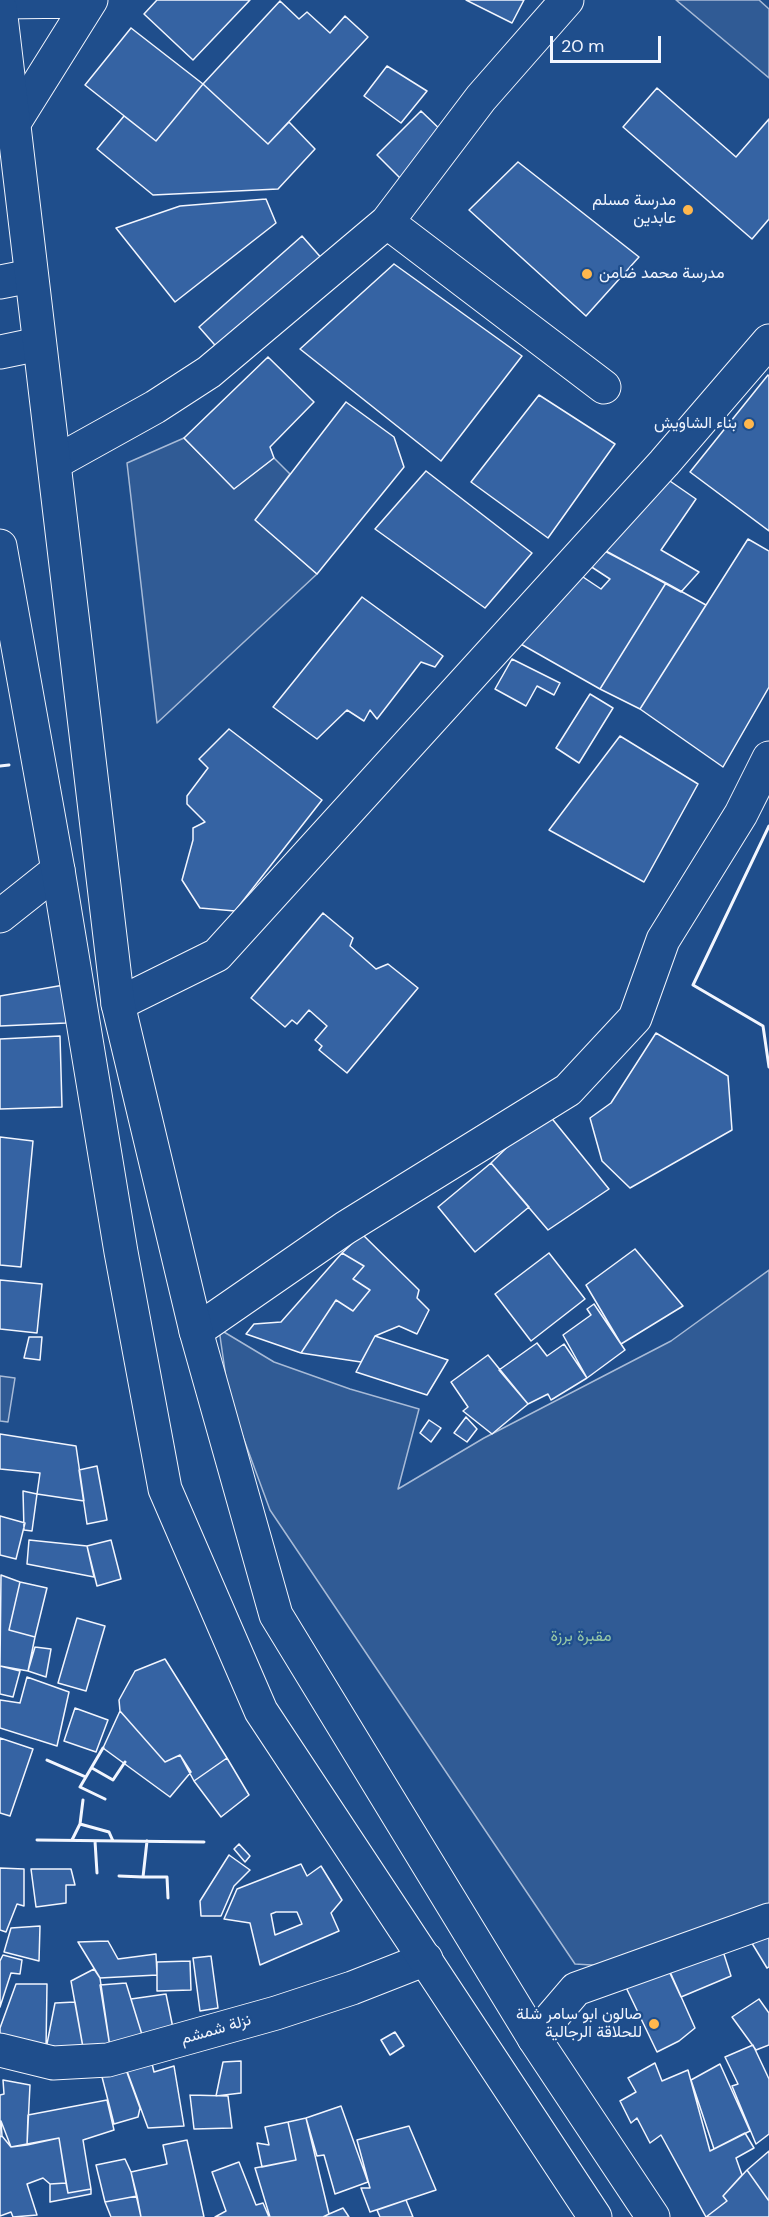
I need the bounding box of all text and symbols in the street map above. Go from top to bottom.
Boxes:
scale bar [553,24,664,62]
text: 20 m [561,34,604,58]
place label: مدرسة مسلم عابدين [592,191,676,229]
marker: مدرسة مسلم عابدين [681,203,695,217]
place label: مدرسة محمد ضامن [599,264,724,284]
marker: مدرسة محمد ضامن [580,267,594,281]
place label: بناء الشاويش [654,414,737,434]
marker: بناء الشاويش [742,417,756,431]
park label: مقبرة برزة [550,1627,612,1647]
place label: صالون ابو سامر شلة للحلاقة الرجالية [516,2005,642,2043]
street label: نزلة شمشم [179,2011,253,2049]
marker: صالون ابو سامر شلة للحلاقة الرجالية [647,2017,661,2031]

